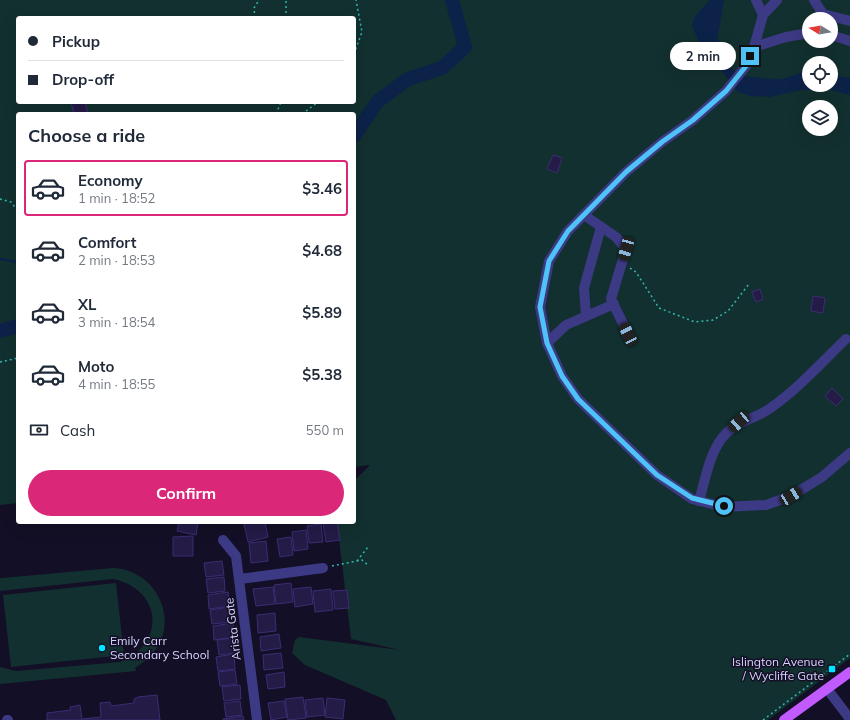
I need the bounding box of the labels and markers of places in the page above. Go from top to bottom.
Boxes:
place label: Emily Carr Secondary School [110,633,209,662]
marker: Emily Carr Secondary School [97,643,107,653]
place label: Islington Avenue / Wycliffe Gate [732,654,824,683]
marker: Islington Avenue / Wycliffe Gate [827,664,837,674]

